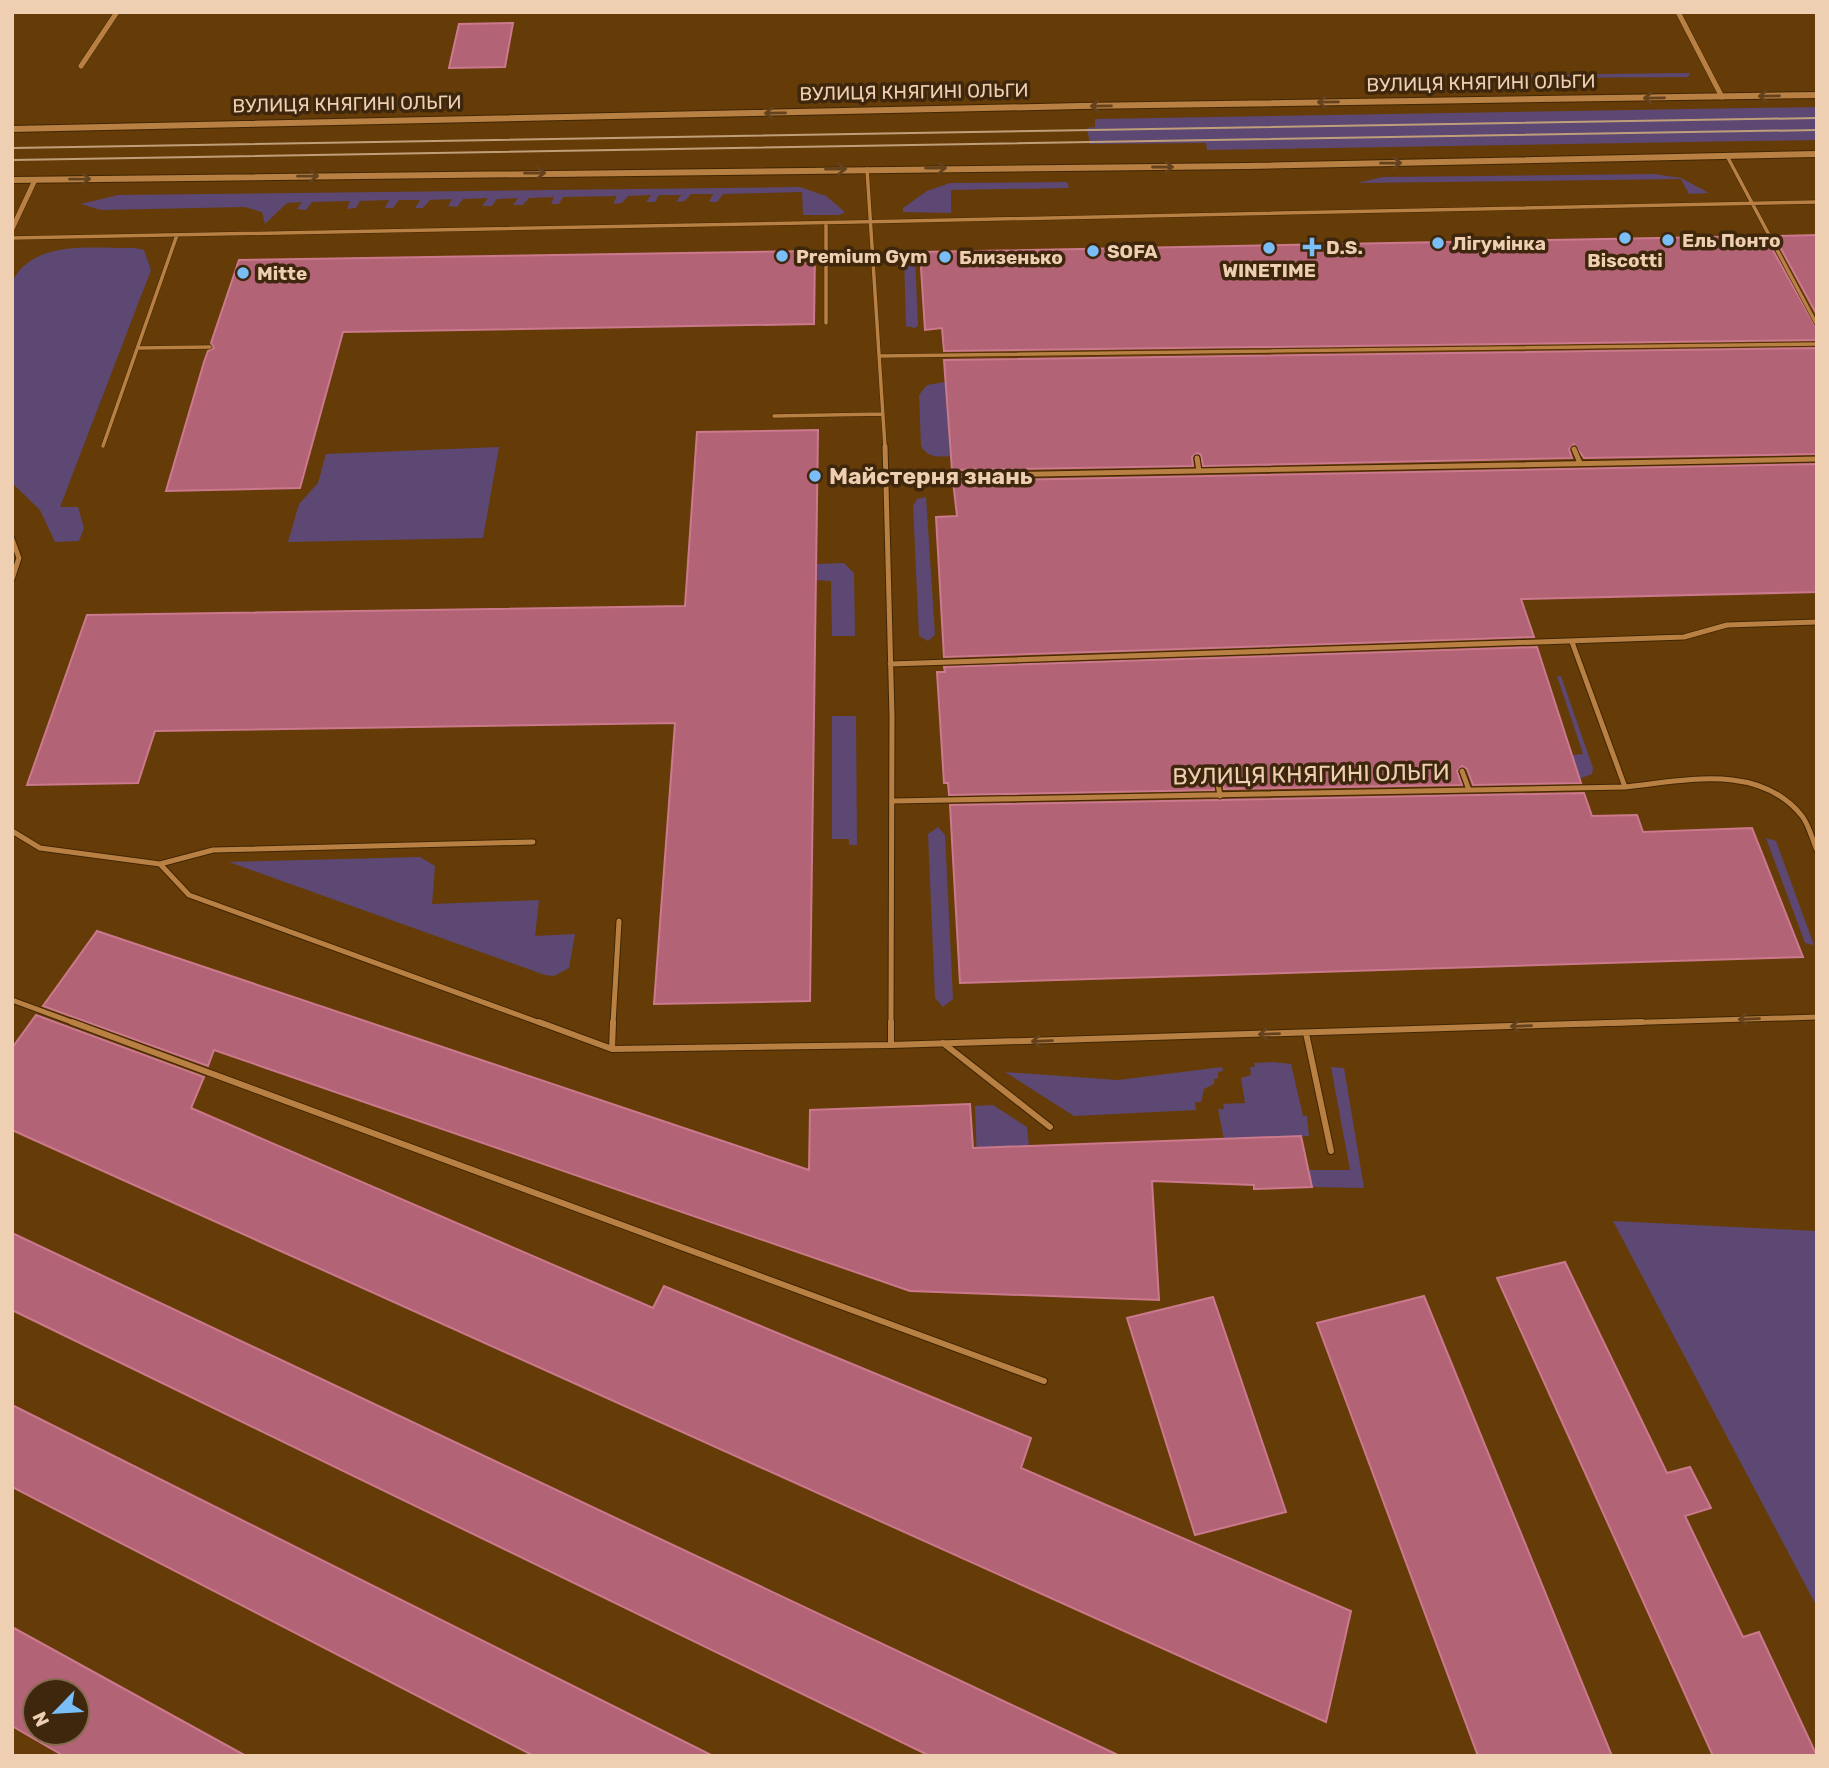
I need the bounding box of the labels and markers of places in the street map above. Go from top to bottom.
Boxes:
place label: Ель Понто [1682,229,1781,252]
marker: Biscotti [1617,230,1633,246]
place label: Лігумінка [1452,232,1546,255]
marker: Ель Понто [1660,232,1676,248]
marker: Лігумінка [1430,235,1446,251]
place label: D.S. [1326,236,1363,259]
marker: D.S. [1304,239,1320,255]
place label: SOFA [1107,240,1158,263]
marker: WINETIME [1261,240,1277,256]
marker: SOFA [1085,243,1101,259]
place label: Premium Gym [796,245,928,268]
place label: Близенько [959,246,1063,269]
marker: Premium Gym [774,248,790,264]
marker: Близенько [937,249,953,265]
place label: Biscotti [1587,249,1663,272]
place label: WINETIME [1222,259,1316,282]
place label: Mitte [257,262,307,285]
marker: Mitte [235,265,251,281]
place label: Майстерня знань [829,462,1033,490]
marker: Майстерня знань [807,468,823,484]

